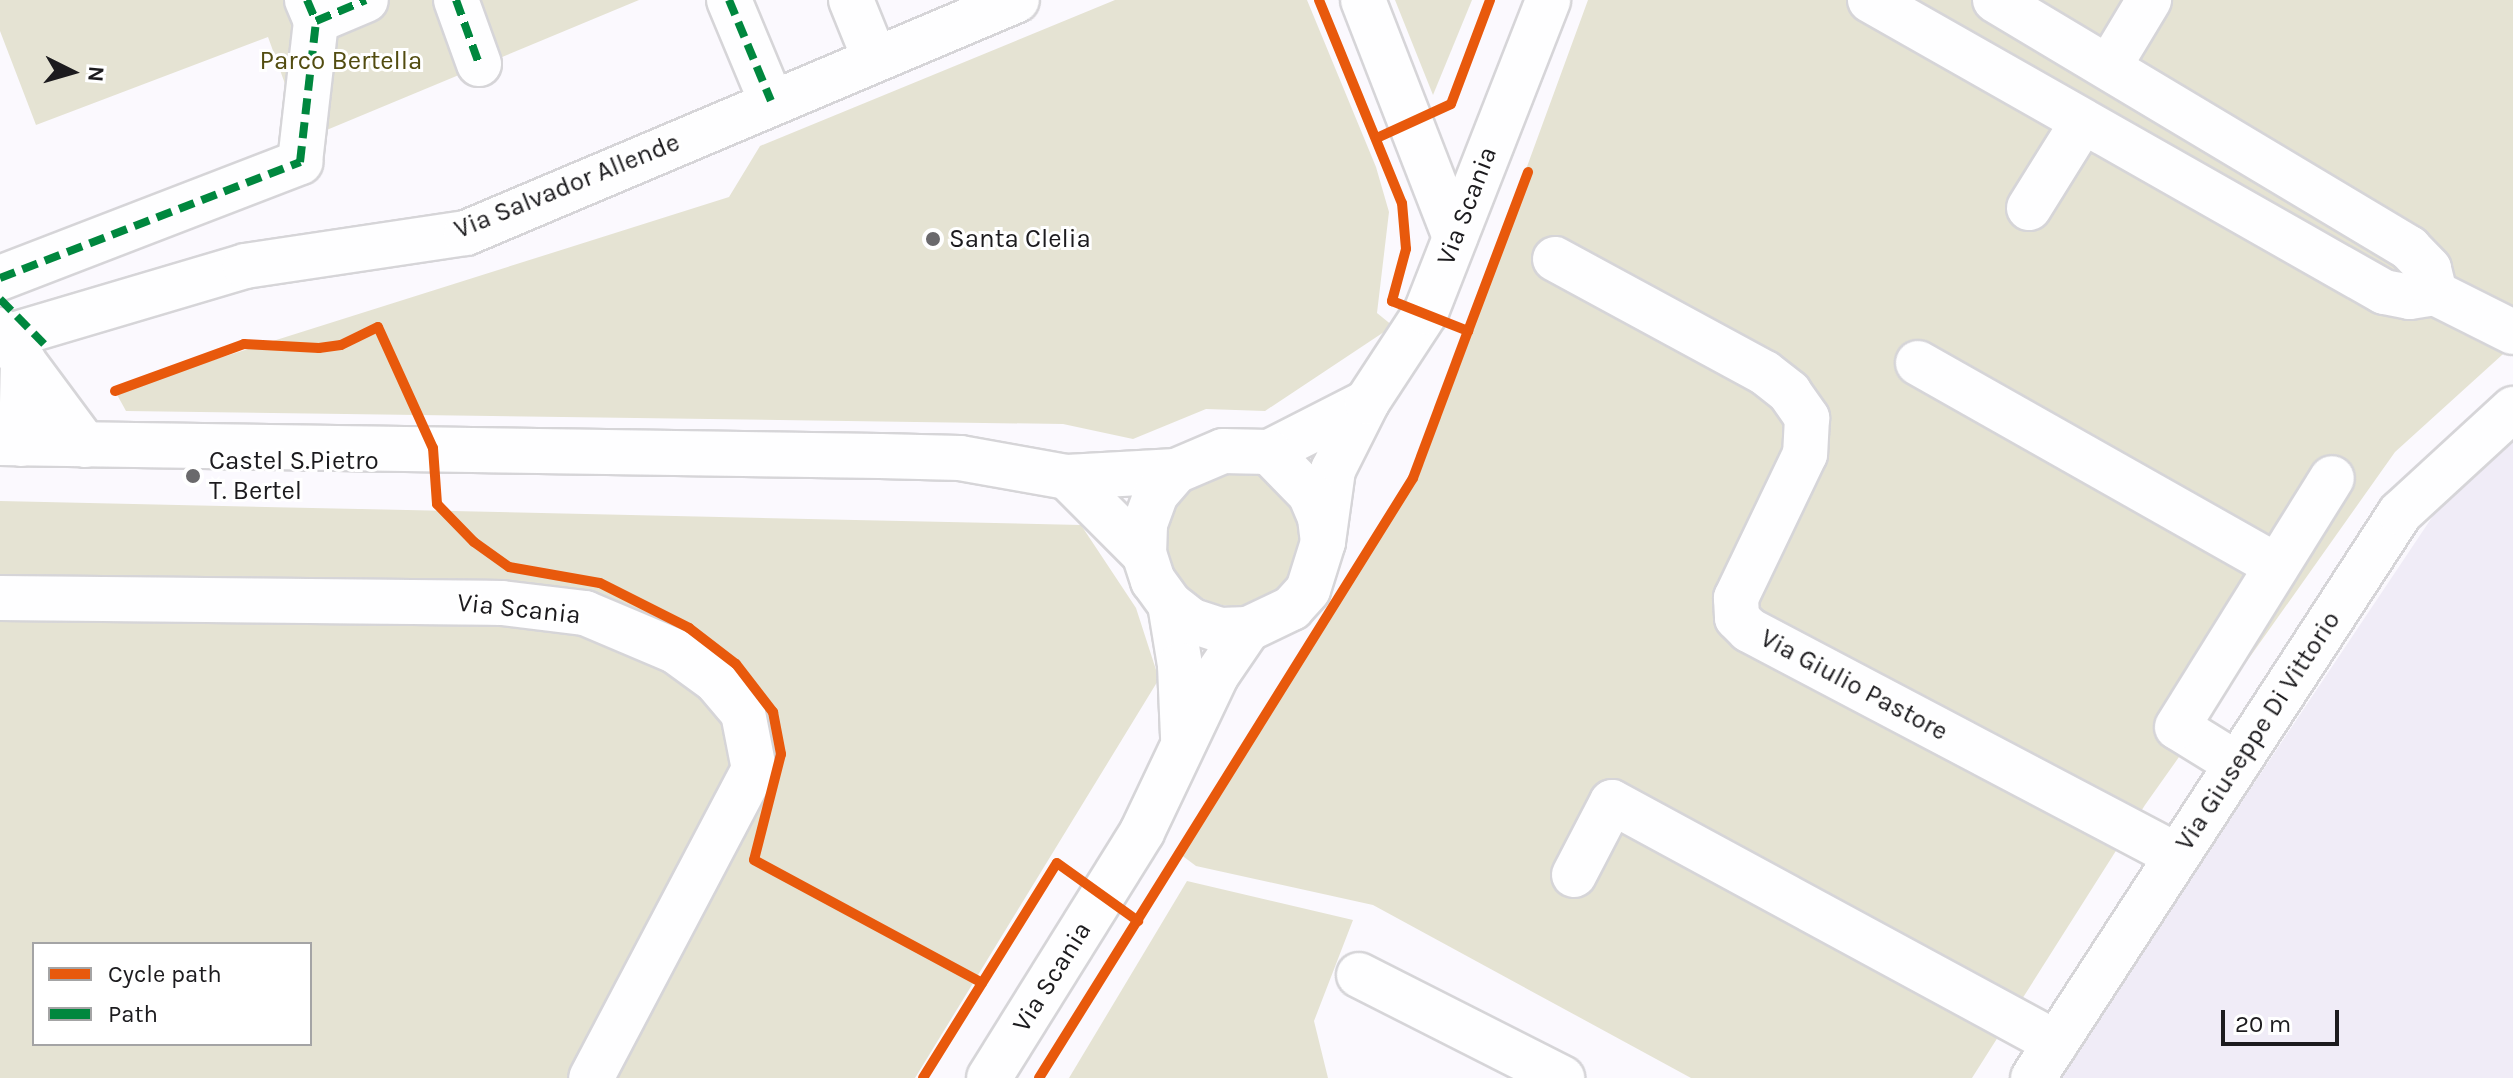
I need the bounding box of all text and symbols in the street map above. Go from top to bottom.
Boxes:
north arrow [32,32,112,112]
park label: Parco Bertella [260,45,422,77]
text: N [82,65,110,83]
street label: Via Salvador Allende [450,127,684,245]
street label: Via Scania [1430,142,1504,270]
place label: Santa Clelia [949,223,1091,255]
marker: Santa Clelia [924,230,942,248]
place label: Castel S.Pietro T. Bertel [209,445,379,506]
marker: Castel S.Pietro T. Bertel [184,467,202,485]
street label: Via Scania [456,587,582,631]
street label: Via Giuseppe Di Vittorio [2169,606,2347,856]
street label: Via Giulio Pastore [1755,622,1953,748]
street label: Via Scania [1006,916,1098,1038]
legend [32,942,312,1046]
text: Cycle path [108,960,222,988]
scale bar [2225,994,2343,1044]
text: Path [108,1000,158,1028]
text: 20 m [2235,1010,2291,1038]

